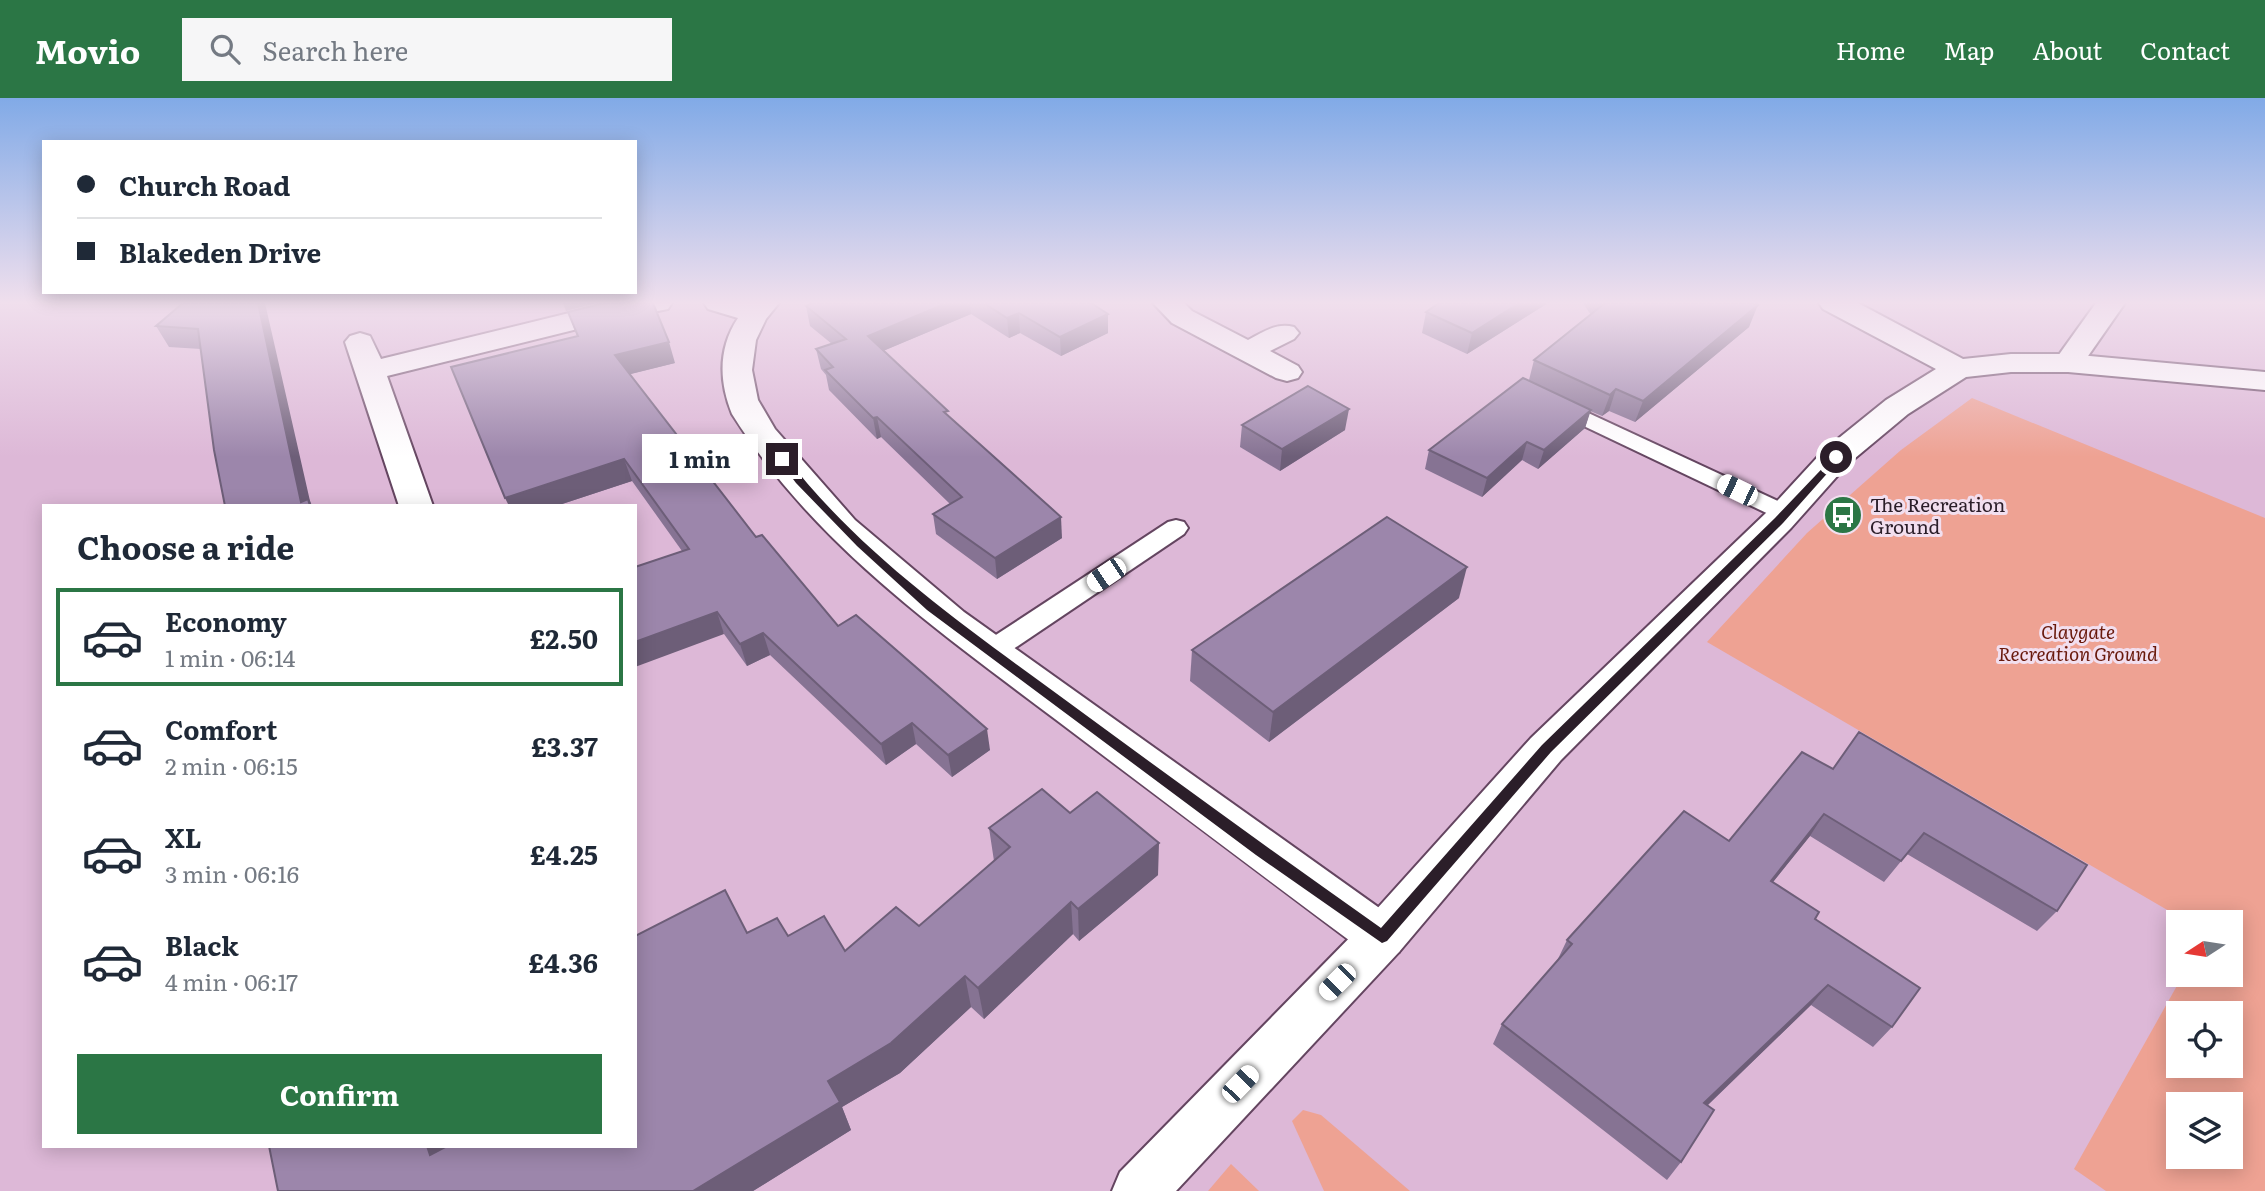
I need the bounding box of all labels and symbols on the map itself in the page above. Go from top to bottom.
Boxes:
callout: 1 min [642,434,758,484]
route start [1820,441,1852,473]
route end [766,443,798,475]
car [1714,471,1761,509]
place label: The Recreation Ground [1870,490,2005,540]
bus stop icon: The Recreation Ground [1822,494,1864,536]
car [1083,555,1130,595]
park label: Claygate Recreation Ground [1998,617,2158,667]
north arrow [2166,910,2244,987]
car [1315,960,1360,1004]
car [1218,1062,1263,1106]

